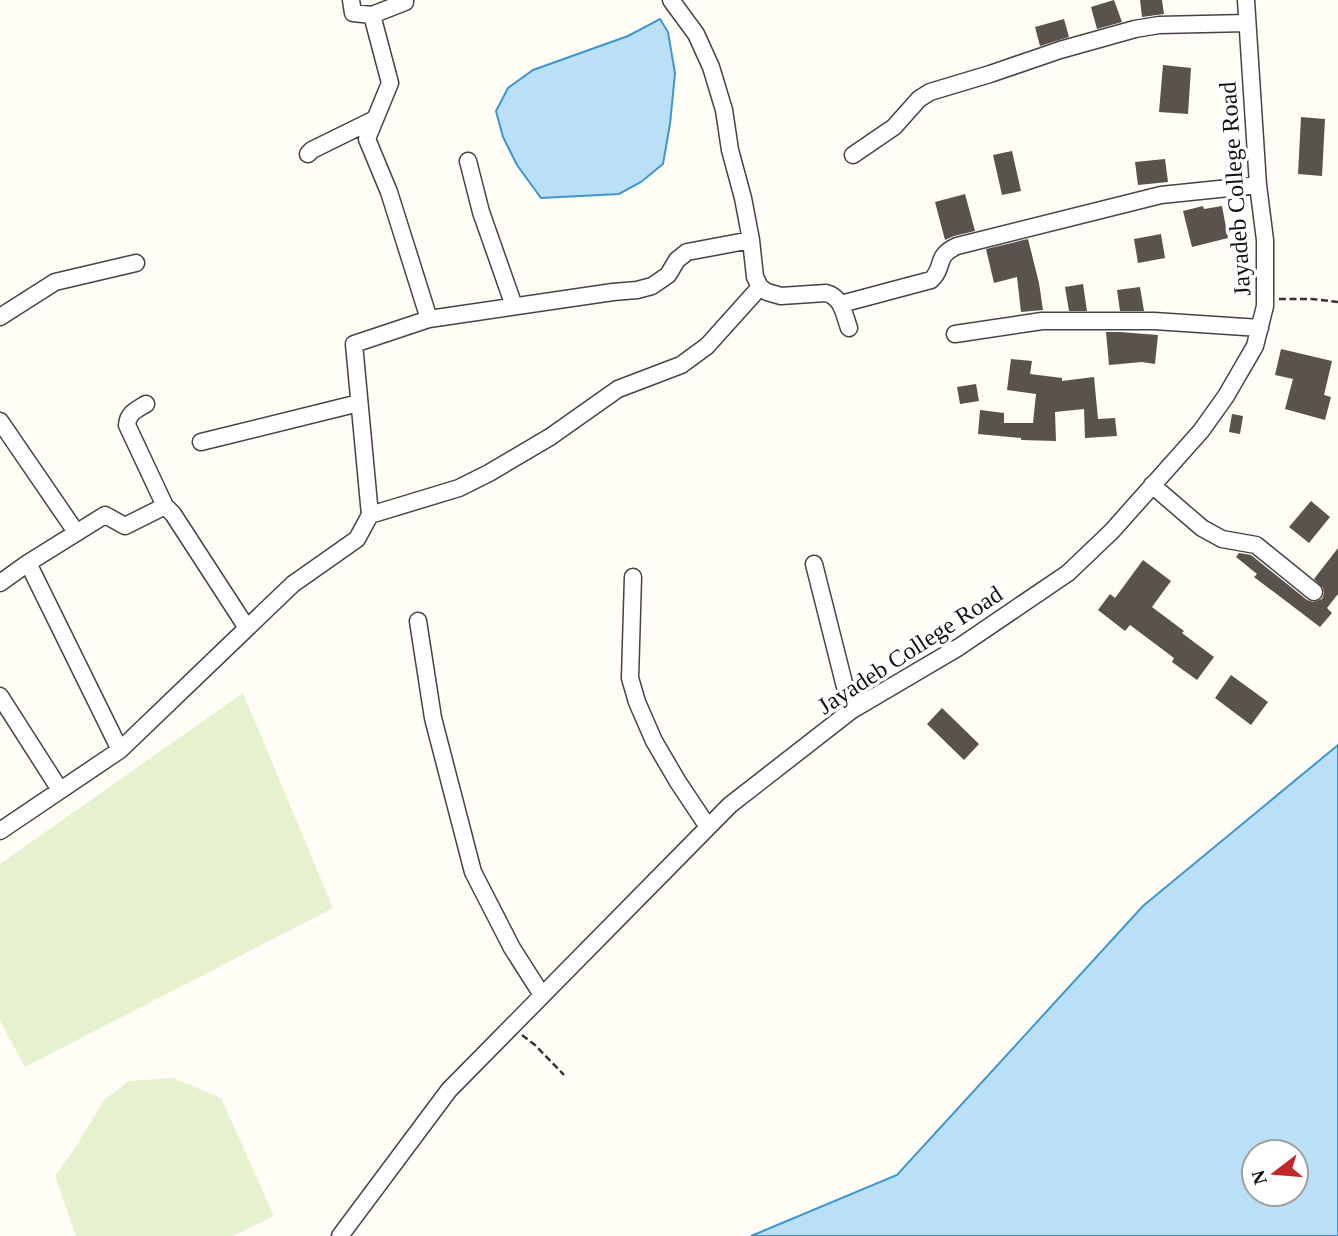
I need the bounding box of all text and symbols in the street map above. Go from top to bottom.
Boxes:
street label: Jayadeb College Road [1215,81,1255,297]
street label: Jayadeb College Road [813,581,1007,719]
north arrow [1240,1138,1310,1208]
text: N [1247,1168,1271,1187]

